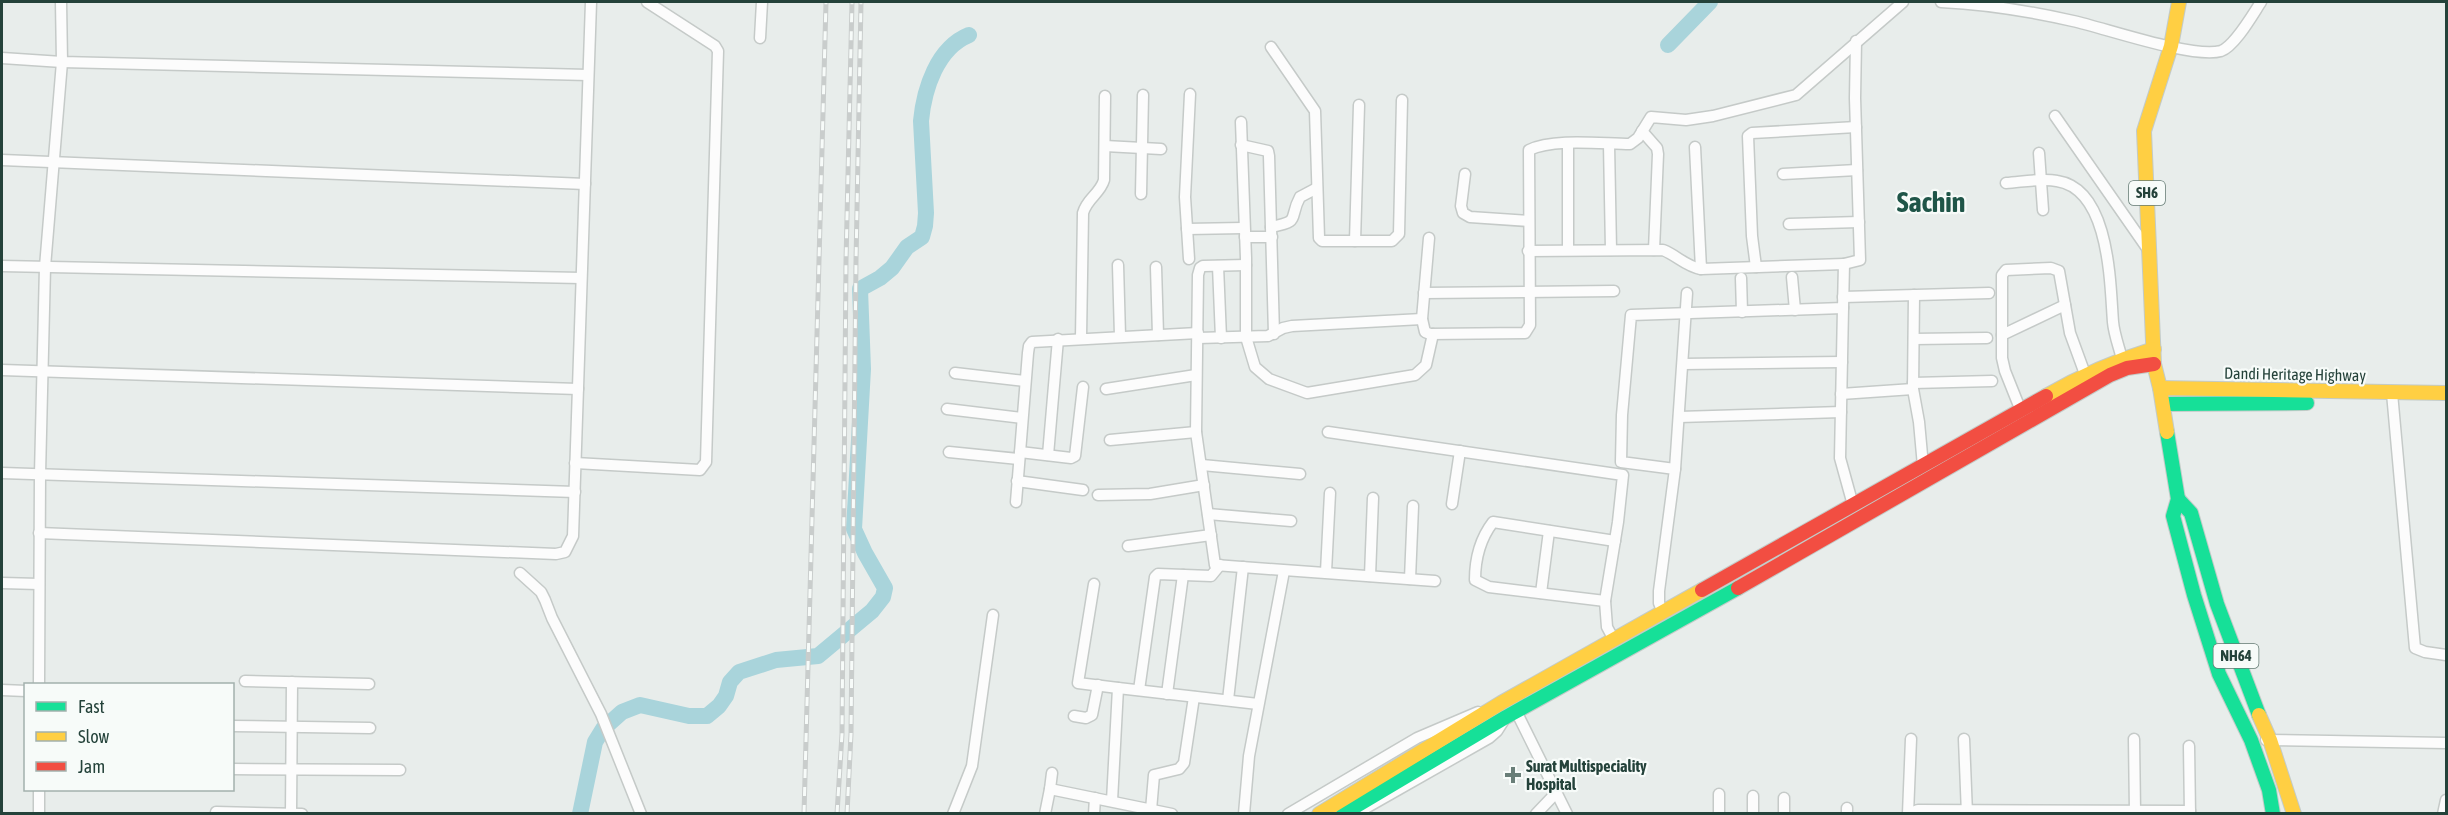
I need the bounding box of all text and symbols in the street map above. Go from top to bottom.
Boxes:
road number: SH6 [2129,181,2165,205]
district label: Sachin [1897,186,1965,218]
street label: Dandi Heritage Highway [2224,364,2366,385]
road number: NH64 [2214,644,2258,668]
legend [24,683,234,791]
text: Fast [78,696,105,717]
text: Slow [78,726,109,747]
text: Jam [78,756,105,777]
place label: Surat Multispeciality Hospital [1526,757,1647,793]
marker: Surat Multispeciality Hospital [1504,766,1522,784]

